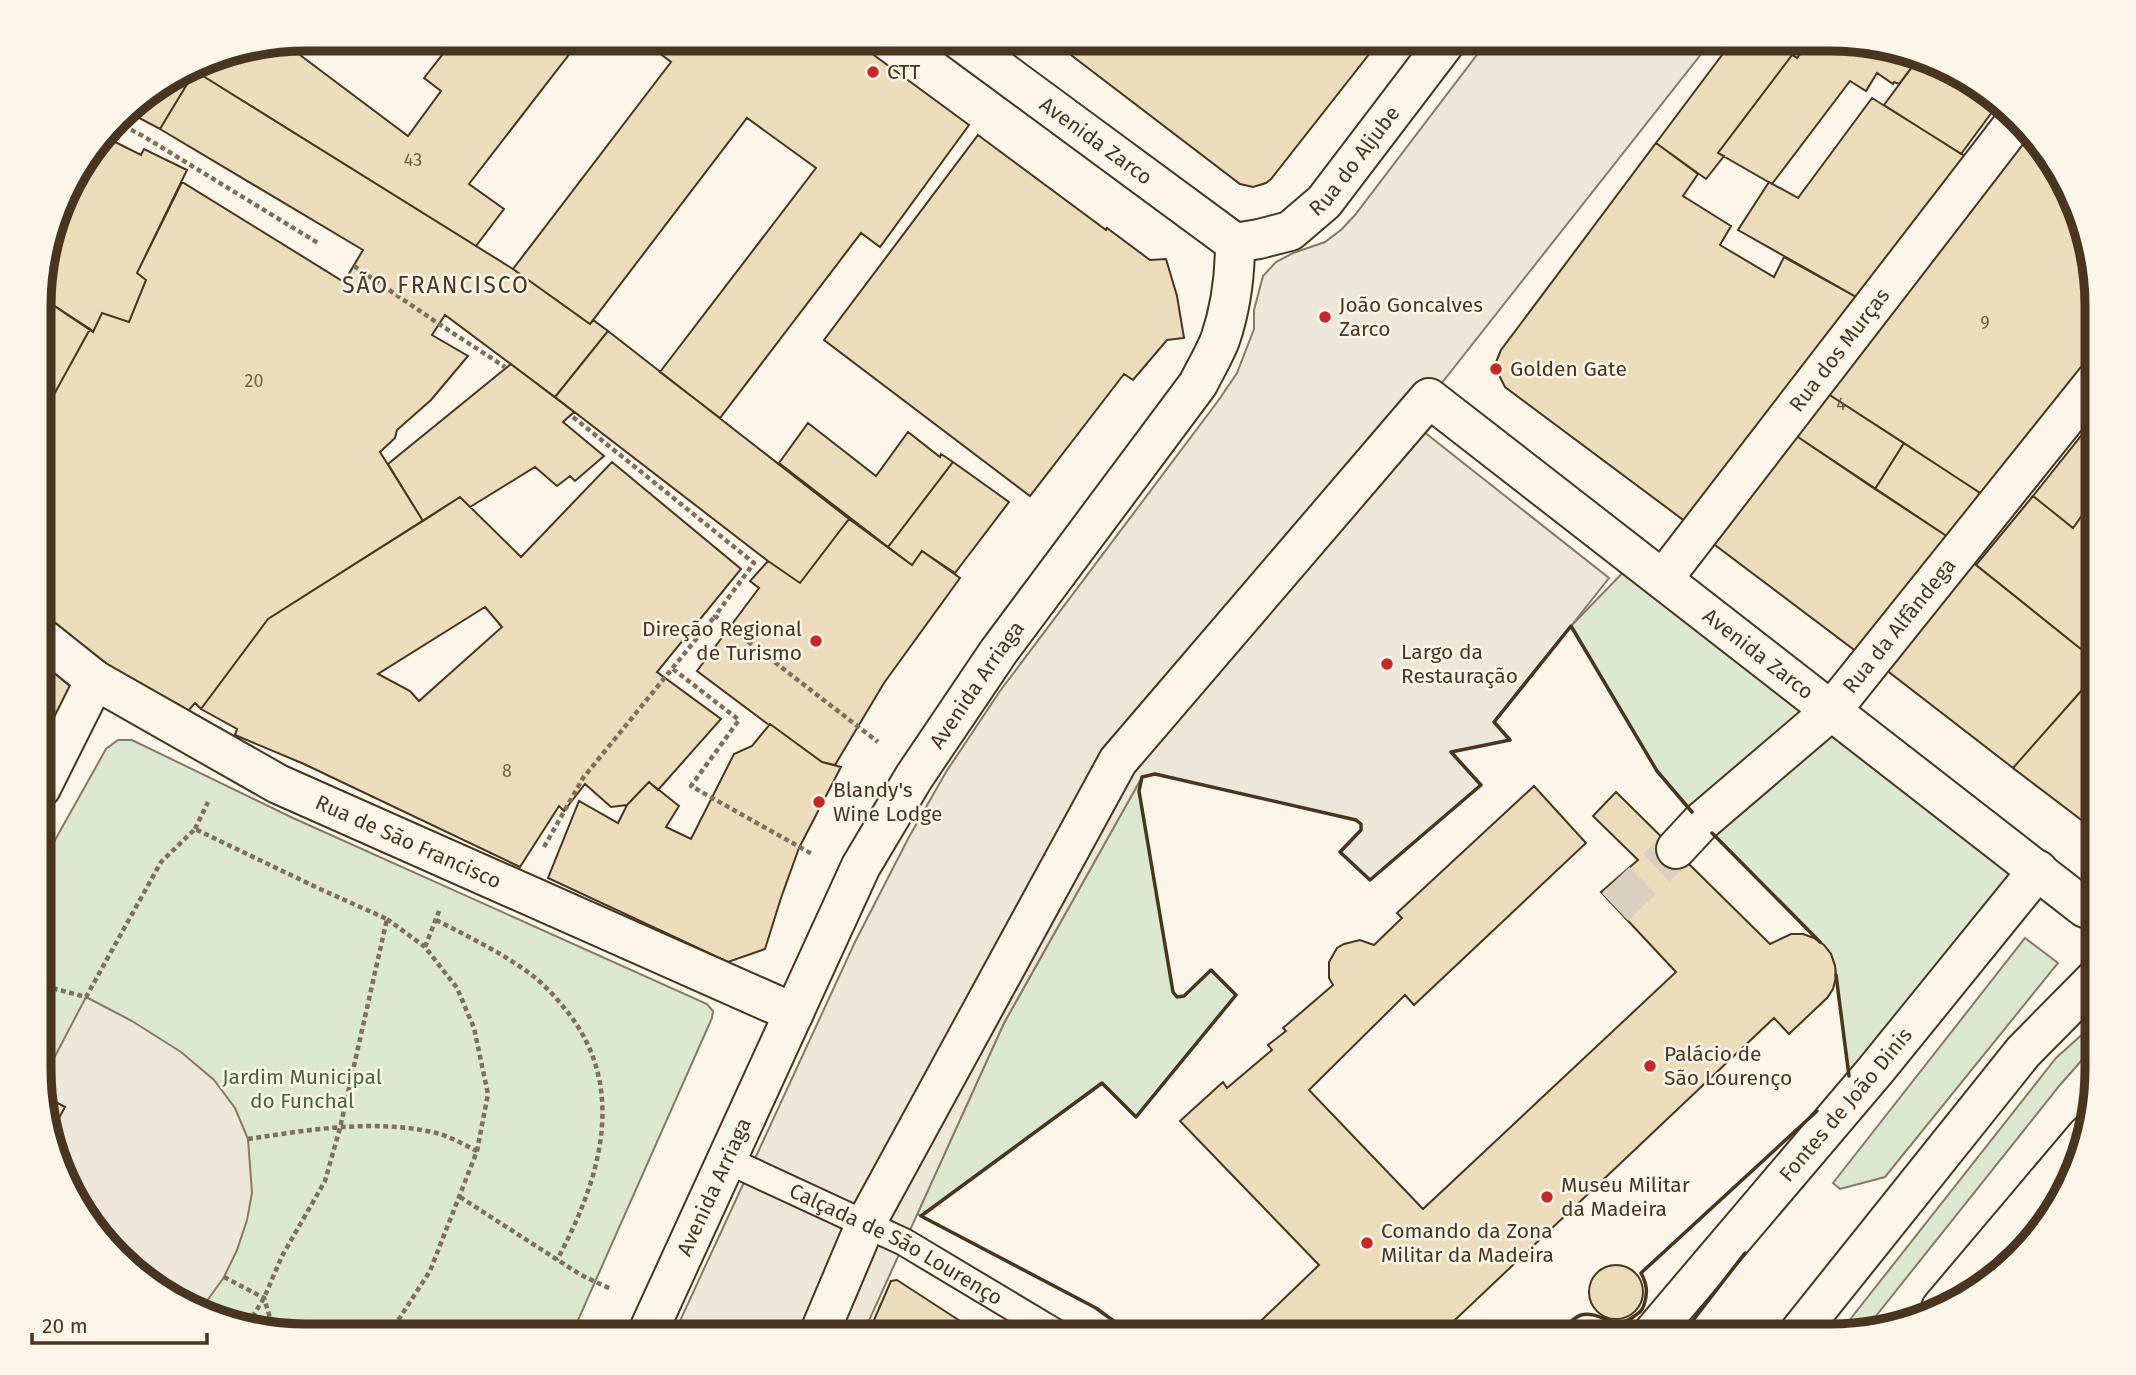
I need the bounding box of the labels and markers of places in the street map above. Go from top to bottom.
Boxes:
place label: CTT [887,59,920,85]
marker: CTT [865,64,881,80]
place label: João Goncalves Zarco [1339,292,1483,342]
marker: João Goncalves Zarco [1317,309,1333,325]
place label: Golden Gate [1510,356,1627,382]
marker: Golden Gate [1488,361,1504,377]
place label: Direção Regional de Turismo [642,616,802,666]
marker: Direção Regional de Turismo [808,633,824,649]
place label: Largo da Restauração [1401,639,1518,689]
marker: Largo da Restauração [1379,656,1395,672]
place label: Blandy's Wine Lodge [833,777,942,827]
marker: Blandy's Wine Lodge [811,794,827,810]
place label: Palácio de São Lourenço [1664,1041,1792,1091]
marker: Palácio de São Lourenço [1642,1058,1658,1074]
place label: Museu Militar da Madeira [1561,1172,1690,1222]
marker: Museu Militar da Madeira [1539,1189,1555,1205]
place label: Comando da Zona Militar da Madeira [1381,1218,1554,1268]
marker: Comando da Zona Militar da Madeira [1359,1235,1375,1251]

